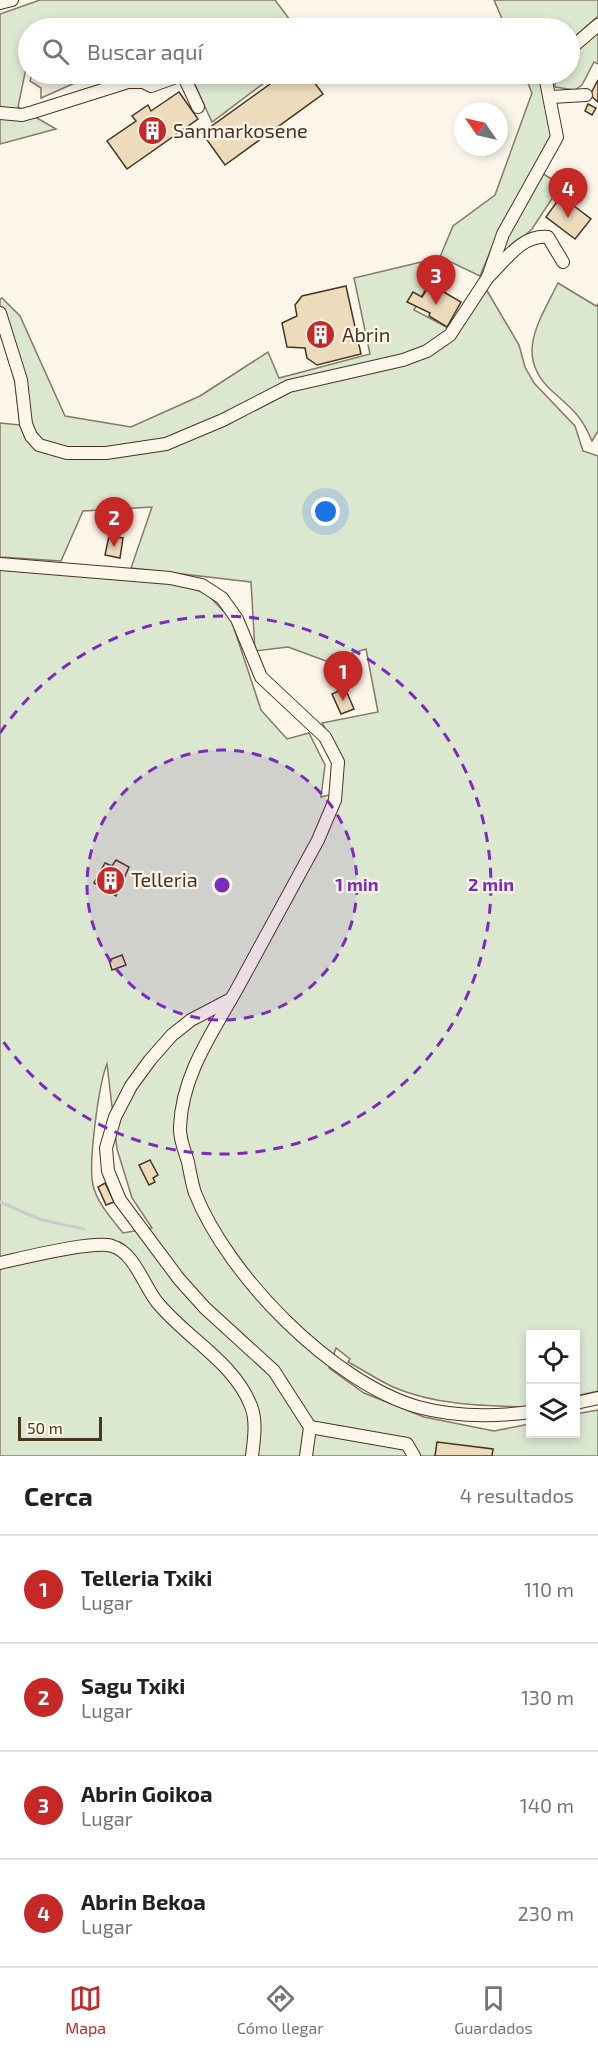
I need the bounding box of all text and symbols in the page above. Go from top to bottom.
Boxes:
search box [18,18,580,84]
icon: search [39,35,72,68]
text: Buscar aquí [87,38,203,64]
north arrow [454,102,508,156]
building icon: Sanmarkosene [136,115,168,147]
place label: Sanmarkosene [173,118,308,142]
pin: 4 [548,168,588,218]
pin: 3 [416,256,456,305]
building icon: Abrin [305,319,337,351]
place label: Abrin [342,322,390,346]
your location [311,497,340,526]
pin: 2 [94,498,134,547]
pin: 1 [324,652,362,701]
building icon: Telleria [94,864,126,896]
place label: Telleria [131,867,198,891]
text: 1 min [335,873,379,895]
text: 2 min [468,873,514,895]
centre of rings [212,875,232,895]
map controls [526,1330,580,1438]
button: locate [526,1330,580,1384]
button: layers [526,1384,580,1438]
scale bar [18,1414,102,1442]
text: 50 m [27,1418,63,1437]
text: Cerca [24,1480,93,1511]
text: 4 resultados [460,1483,574,1507]
text: Telleria Txiki [81,1564,212,1590]
text: 1 [39,1577,48,1601]
text: 110 m [524,1577,574,1601]
text: Lugar [81,1590,133,1614]
text: Sagu Txiki [81,1672,185,1698]
text: 2 [38,1685,49,1709]
text: 130 m [521,1685,574,1709]
text: Lugar [81,1698,133,1722]
text: Abrin Goikoa [81,1780,213,1806]
text: 3 [38,1793,49,1817]
text: 140 m [520,1793,574,1817]
text: Lugar [81,1806,133,1830]
text: Abrin Bekoa [81,1888,206,1914]
text: 4 [37,1901,50,1925]
text: 230 m [518,1901,574,1925]
text: Lugar [81,1914,133,1938]
tab: Mapa [65,1982,106,2037]
tab: Cómo llegar [237,1982,324,2037]
tab: Guardados [454,1982,533,2037]

